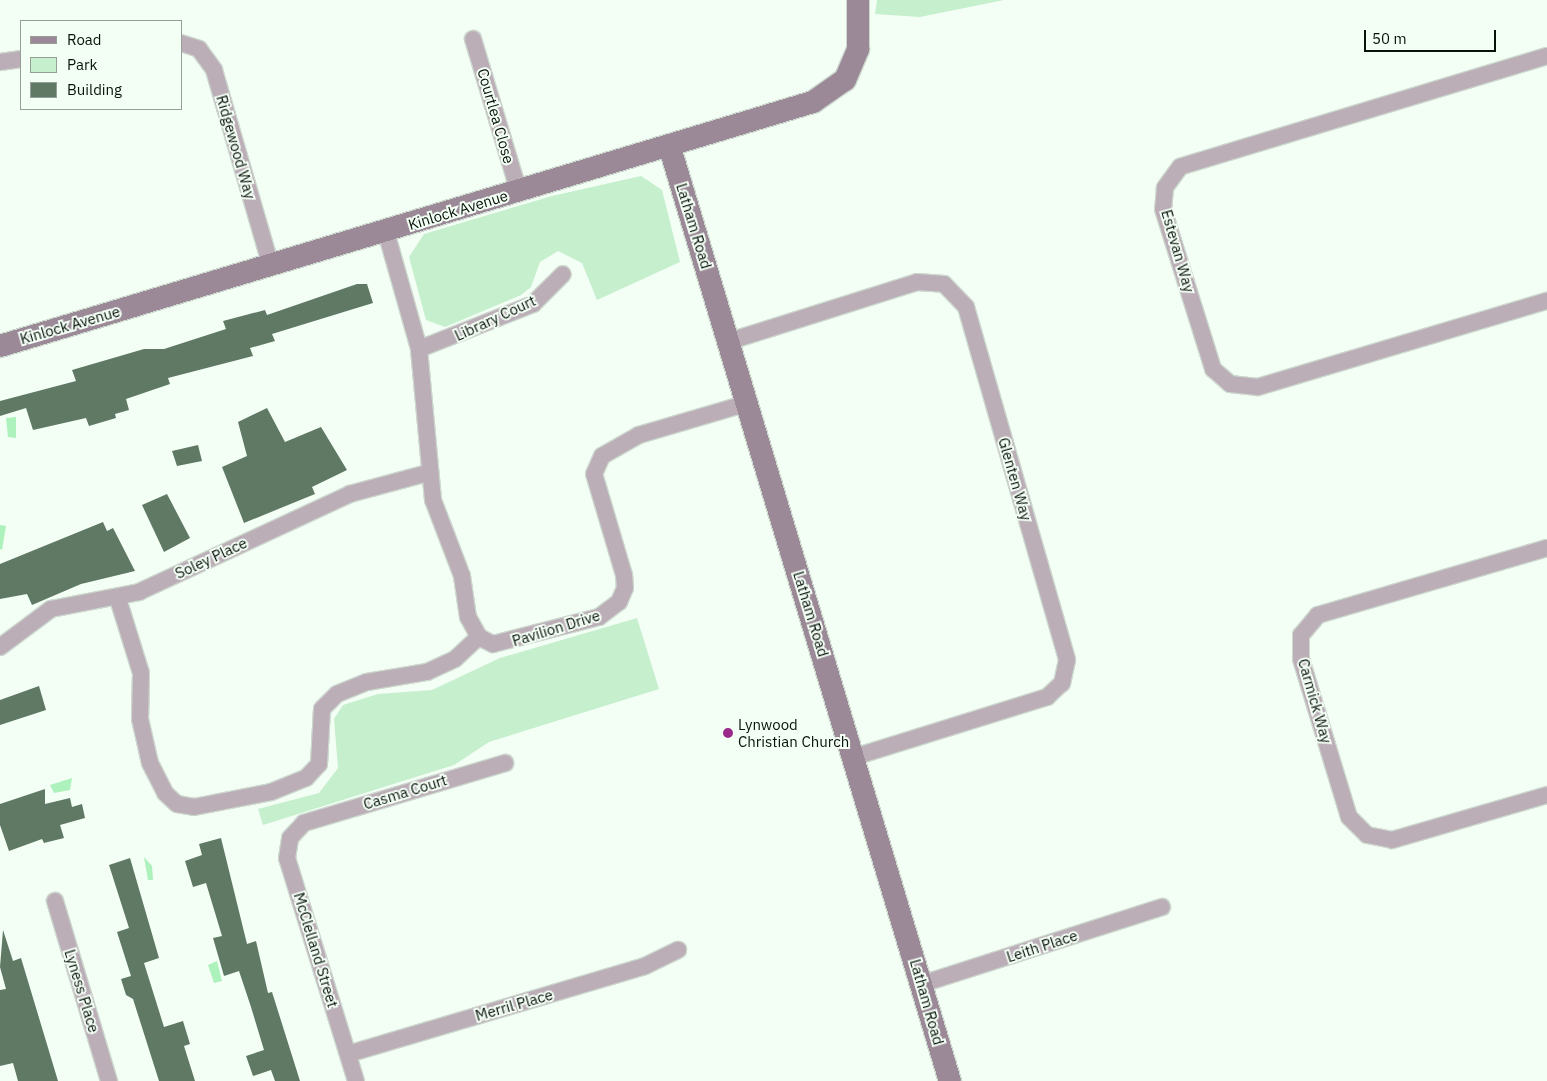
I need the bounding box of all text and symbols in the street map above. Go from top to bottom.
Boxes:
legend [20,20,182,110]
scale bar [1367,20,1500,52]
text: 50 m [1372,29,1407,48]
text: Road [67,30,102,49]
text: Park [67,55,97,74]
street label: Courtlea Close [474,66,518,166]
text: Building [67,80,122,99]
street label: Ridgewood Way [213,93,259,201]
street label: Latham Road [672,181,716,271]
street label: Kinlock Avenue [406,186,510,234]
street label: Estevan Way [1158,208,1198,294]
street label: Library Court [452,291,538,345]
street label: Kinlock Avenue [18,302,122,348]
street label: Glenten Way [995,435,1035,523]
street label: Soley Place [172,534,250,582]
street label: Latham Road [789,569,833,659]
street label: Pavilion Drive [510,606,602,650]
street label: Carmick Way [1294,657,1336,745]
place label: Lynwood Christian Church [738,715,849,750]
marker: Lynwood Christian Church [722,727,734,739]
street label: Casma Court [361,771,449,813]
street label: McClelland Street [290,890,342,1010]
street label: Leith Place [1004,926,1080,966]
street label: Lyness Place [61,947,103,1035]
street label: Latham Road [906,957,948,1047]
street label: Merril Place [473,985,555,1025]

